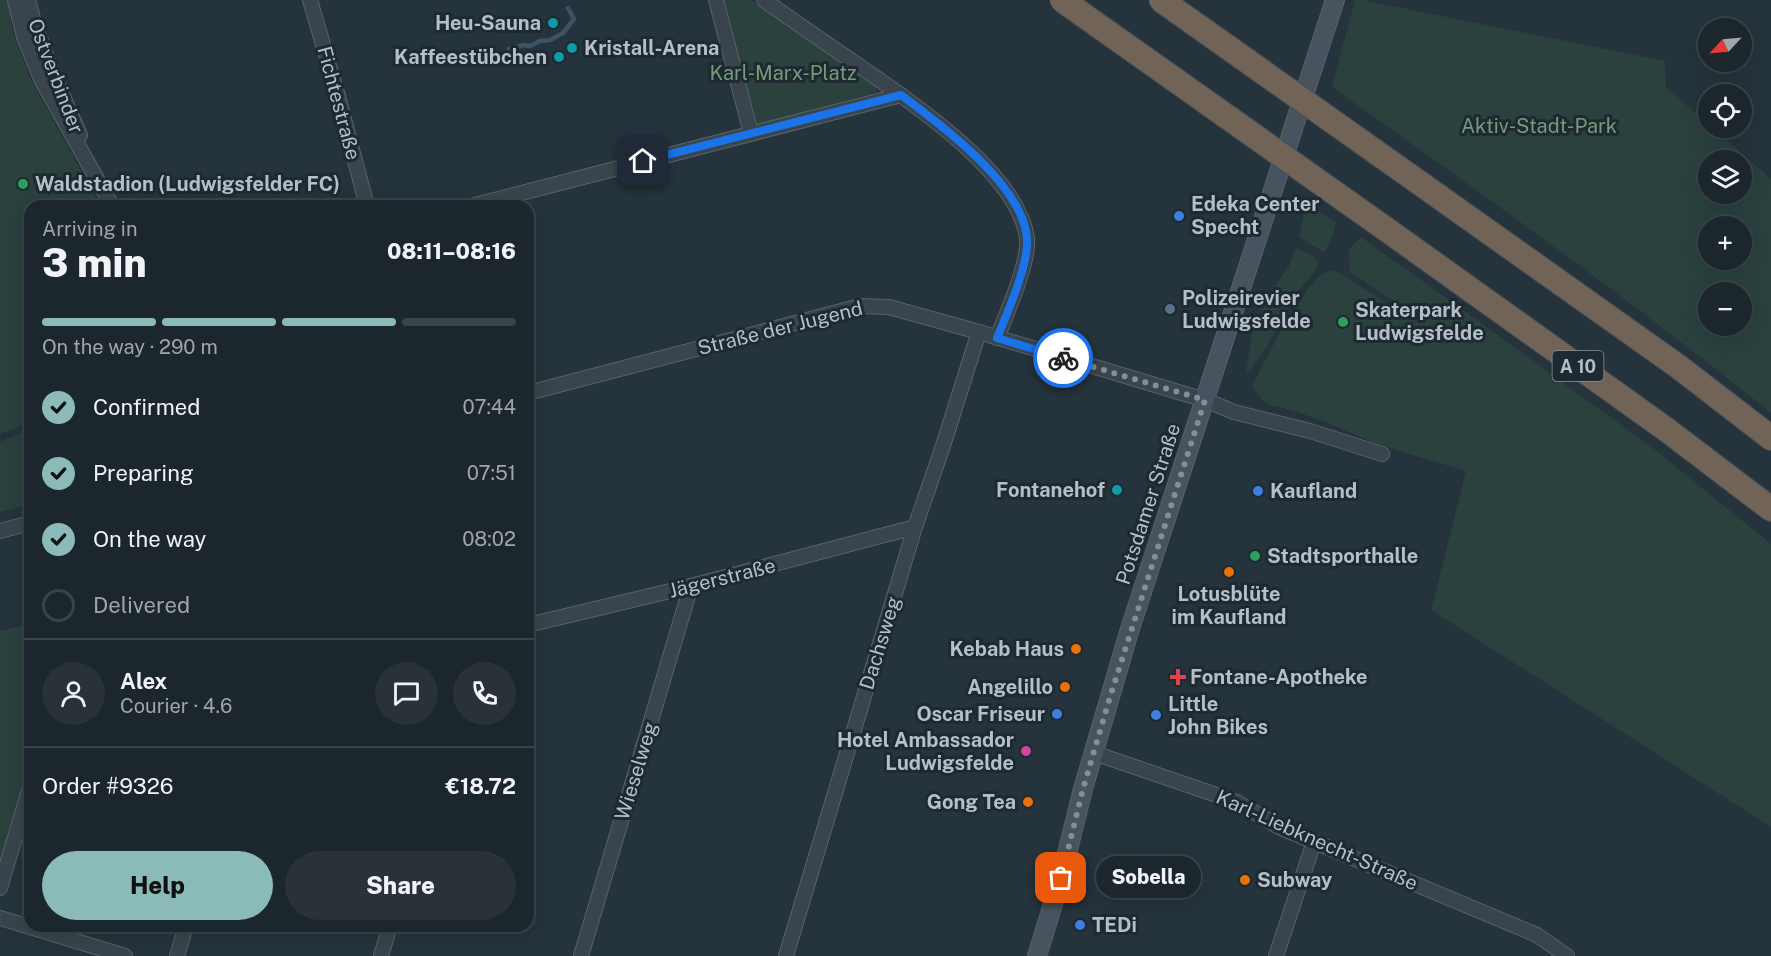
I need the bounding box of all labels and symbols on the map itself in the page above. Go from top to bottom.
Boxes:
place label: Heu-Sauna [435,11,541,35]
street label: Ostverbinder [23,15,89,137]
marker: Heu-Sauna [546,16,560,30]
north arrow [1698,18,1752,72]
place label: Kristall-Arena [584,36,719,60]
marker: Kristall-Arena [565,41,579,55]
street label: Fichtestraße [312,44,366,162]
place label: Kaffeestübchen [394,45,547,69]
marker: Kaffeestübchen [552,50,566,64]
park label: Karl-Marx-Platz [709,61,857,85]
park label: Aktiv-Stadt-Park [1461,114,1617,138]
pin [617,135,668,186]
place label: Waldstadion (Ludwigsfelder FC) [35,172,340,196]
marker: Waldstadion (Ludwigsfelder FC) [16,177,30,191]
place label: Edeka Center Specht [1191,192,1320,239]
marker: Edeka Center Specht [1172,209,1186,223]
place label: Polizeirevier Ludwigsfelde [1182,286,1311,333]
street label: Straße der Jugend [695,296,865,360]
place label: Skaterpark Ludwigsfelde [1355,298,1484,345]
marker: Polizeirevier Ludwigsfelde [1163,302,1177,316]
marker: Skaterpark Ludwigsfelde [1336,315,1350,329]
courier [1033,328,1093,388]
road number: A 10 [1552,351,1604,381]
street label: Potsdamer Straße [1111,420,1185,588]
place label: Fontanehof [996,478,1105,502]
place label: Kaufland [1270,479,1357,503]
marker: Fontanehof [1110,483,1124,497]
marker: Kaufland [1251,484,1265,498]
place label: Stadtsporthalle [1267,544,1418,568]
marker: Stadtsporthalle [1248,549,1262,563]
street label: Jägerstraße [666,553,778,603]
marker: Lotusblüte im Kaufland [1222,565,1236,579]
place label: Lotusblüte im Kaufland [1172,582,1286,629]
street label: Dachsweg [854,593,906,693]
place label: Kebab Haus [950,637,1064,661]
marker: Kebab Haus [1069,642,1083,656]
place label: Fontane-Apotheke [1190,665,1368,689]
marker: Fontane-Apotheke [1171,670,1185,684]
place label: Angelillo [967,675,1053,699]
marker: Angelillo [1058,680,1072,694]
place label: Little John Bikes [1168,692,1268,739]
place label: Oscar Friseur [916,702,1045,726]
marker: Oscar Friseur [1050,707,1064,721]
marker: Little John Bikes [1149,708,1163,722]
street label: Wieselweg [610,719,662,823]
place label: Hotel Ambassador Ludwigsfelde [837,728,1014,775]
marker: Hotel Ambassador Ludwigsfelde [1019,744,1033,758]
street label: Karl-Liebknecht-Straße [1212,785,1422,895]
place label: Gong Tea [927,790,1016,814]
marker: Gong Tea [1021,795,1035,809]
pin [1035,852,1086,903]
callout: Sobella [1097,857,1202,899]
place label: Subway [1257,868,1332,892]
marker: Subway [1238,873,1252,887]
place label: TEDi [1092,913,1137,937]
marker: TEDi [1073,918,1087,932]

